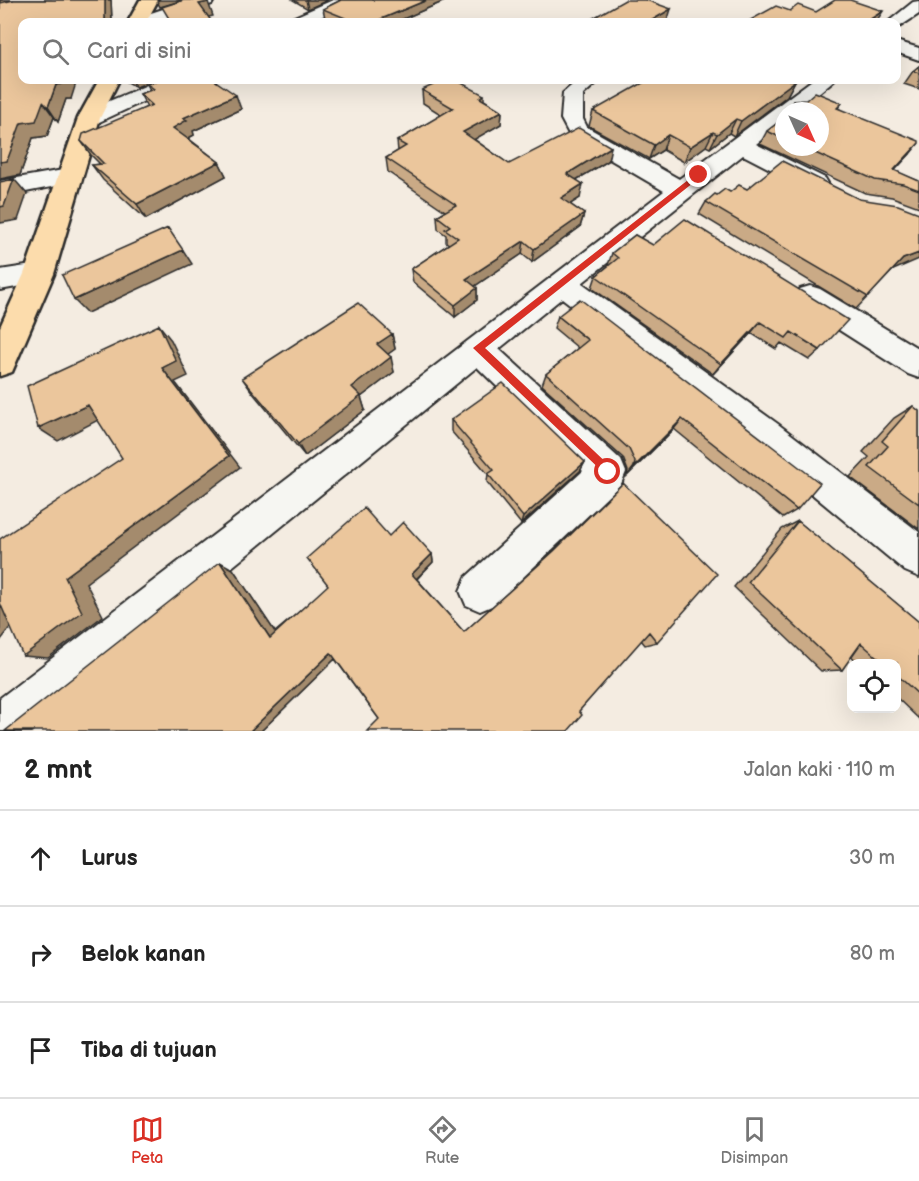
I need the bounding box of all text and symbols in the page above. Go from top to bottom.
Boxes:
search box [18,18,901,84]
icon: search [39,35,72,68]
text: Cari di sini [87,38,191,65]
north arrow [775,102,829,156]
route end [685,161,711,187]
route start [594,458,620,484]
map controls [847,659,901,713]
button: locate [847,659,901,713]
text: 2 mnt [24,755,92,786]
text: Jalan kaki · 110 m [744,758,895,782]
icon: ahead [24,842,57,875]
text: Lurus [81,845,137,872]
text: 30 m [849,846,895,870]
icon: right [24,938,57,971]
text: Belok kanan [81,941,206,968]
text: 80 m [850,942,895,966]
icon: arrive [24,1034,57,1067]
text: Tiba di tujuan [81,1037,217,1064]
tab: Peta [131,1113,164,1168]
tab: Rute [425,1113,459,1168]
tab: Disimpan [721,1113,788,1168]

